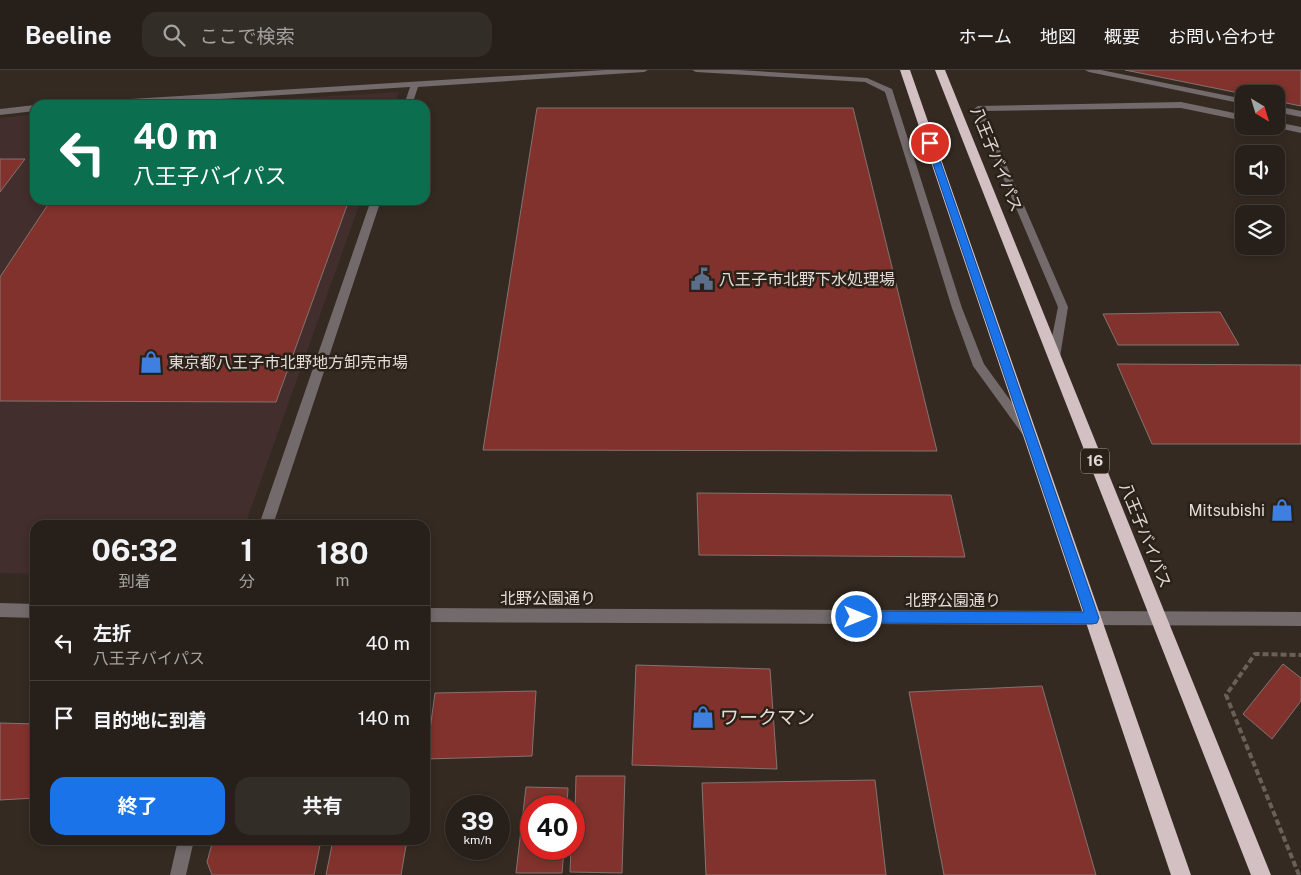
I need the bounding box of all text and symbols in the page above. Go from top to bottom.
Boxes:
search box [142,12,492,57]
text: Beeline [25,21,112,49]
icon: search [160,21,188,49]
text: ここで検索 [200,25,295,47]
text: ホーム [959,26,1012,47]
text: 地図 [1040,26,1076,47]
text: 概要 [1104,26,1140,47]
text: お問い合わせ [1168,26,1276,47]
north arrow [1235,85,1285,135]
map controls [1235,85,1285,255]
street label: 八王子バイパス [967,104,1026,215]
text: 40 m [133,116,218,157]
icon: left [50,120,115,185]
pin [909,122,951,164]
icon: arrive [916,129,944,157]
button: sound [1235,145,1285,195]
text: 八王子バイパス [133,163,287,189]
button: layers [1235,205,1285,255]
public building icon: 八王子市北野下水処理場 [689,266,715,292]
place label: 八王子市北野下水処理場 [719,270,895,289]
shop icon: 東京都八王子市北野地方卸売市場 [138,349,164,375]
place label: 東京都八王子市北野地方卸売市場 [168,353,408,372]
road number: 16 [1081,448,1109,474]
street label: 八王子バイパス [1116,480,1175,591]
shop icon: Mitsubishi [1269,497,1295,523]
place label: Mitsubishi [1188,501,1265,520]
text: 06:32 [91,532,178,568]
text: 1 [241,532,253,568]
text: 180 [316,535,369,571]
text: m [336,571,349,590]
text: 到着 [118,572,150,591]
text: 分 [239,572,255,591]
street label: 北野公園通り [500,589,596,608]
position arrow [830,590,882,642]
street label: 北野公園通り [905,591,1001,610]
text: 左折 [93,622,131,644]
icon: left [50,629,78,657]
text: 40 m [365,632,410,654]
text: 八王子バイパス [93,649,205,668]
icon: arrive [50,704,78,732]
shop icon: ワークマン [690,704,716,730]
place label: ワークマン [720,706,815,728]
text: 140 m [358,707,410,729]
text: 目的地に到着 [93,709,207,731]
button: 終了 [50,777,225,835]
button: 共有 [235,777,410,835]
speed limit sign: 40 [520,795,585,860]
text: 39 [461,806,494,836]
text: km/h [463,833,492,847]

